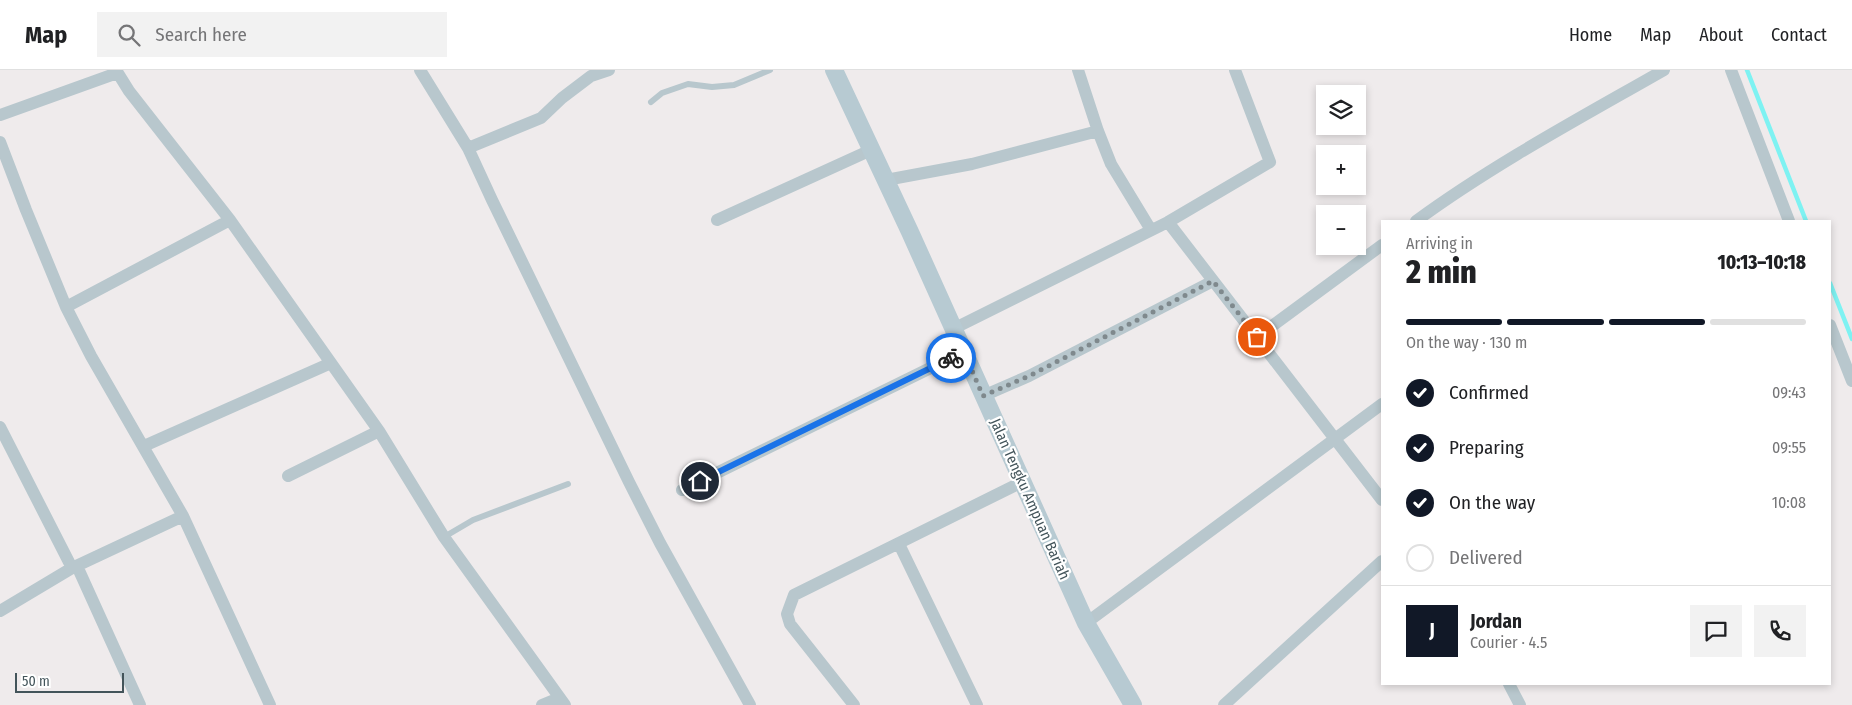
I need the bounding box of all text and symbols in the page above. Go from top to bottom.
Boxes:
search box [97,12,447,57]
text: Map [25,21,67,49]
icon: search [115,21,143,49]
text: Search here [155,23,247,46]
text: Home [1569,24,1612,46]
text: Map [1640,24,1671,46]
text: About [1699,24,1743,46]
text: Contact [1771,24,1827,46]
map controls [1316,85,1366,255]
button: layers [1316,85,1366,135]
button: + [1316,145,1366,195]
button: − [1316,205,1366,255]
text: Arriving in [1406,234,1473,253]
text: 10:13–10:18 [1717,251,1806,274]
text: 2 min [1406,253,1477,291]
pin [1236,316,1278,358]
icon: bag [1243,323,1271,351]
courier [926,333,976,383]
text: On the way · 130 m [1406,333,1527,352]
icon: bike [937,344,965,372]
icon: check [1406,379,1434,407]
text: Confirmed [1449,381,1529,404]
text: 09:43 [1772,383,1806,402]
street label: Jalan Tengku Ampuan Bariah [986,416,1074,582]
icon: check [1406,434,1434,462]
text: Preparing [1449,436,1524,459]
text: 09:55 [1772,438,1806,457]
pin [679,460,721,502]
icon: home [686,467,714,495]
icon: check [1406,489,1434,517]
text: On the way [1449,491,1535,514]
text: 10:08 [1772,493,1806,512]
text: Delivered [1449,546,1523,569]
button: chat [1690,605,1742,657]
button: phone [1754,605,1806,657]
text: Jordan [1470,610,1522,633]
text: J [1429,619,1435,642]
text: Courier · 4.5 [1470,633,1547,652]
scale bar [15,670,124,693]
text: 50 m [22,673,50,690]

